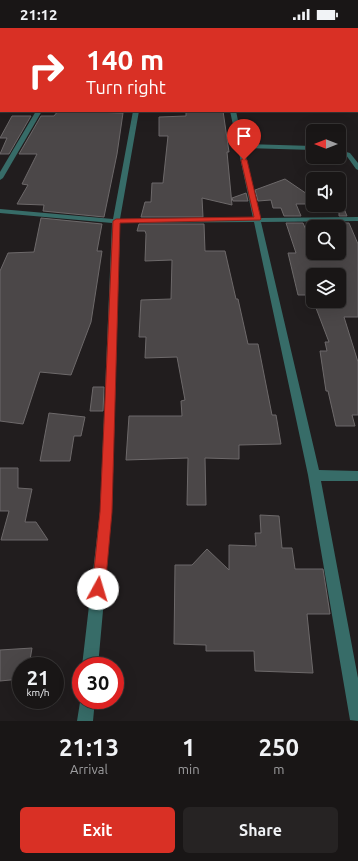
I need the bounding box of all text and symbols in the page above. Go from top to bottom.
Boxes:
text: 21:12 [20,6,58,23]
icon: right [20,44,72,96]
text: 140 m [86,44,164,75]
text: Turn right [86,77,166,97]
pin [227,119,261,160]
north arrow [306,124,346,164]
map controls [306,124,346,308]
icon: arrive [233,125,255,147]
button: sound [306,172,346,212]
button: search [306,220,346,260]
button: layers [306,268,346,308]
position arrow [77,568,119,610]
speed limit sign: 30 [72,657,124,709]
text: 21 [27,666,49,689]
text: km/h [26,687,50,698]
text: 21:13 [59,734,119,761]
text: 1 [182,734,195,761]
text: 250 [259,734,299,761]
text: Arrival [70,762,108,776]
text: min [178,762,200,776]
text: m [273,762,284,776]
button: Exit [20,807,175,853]
button: Share [183,807,338,853]

